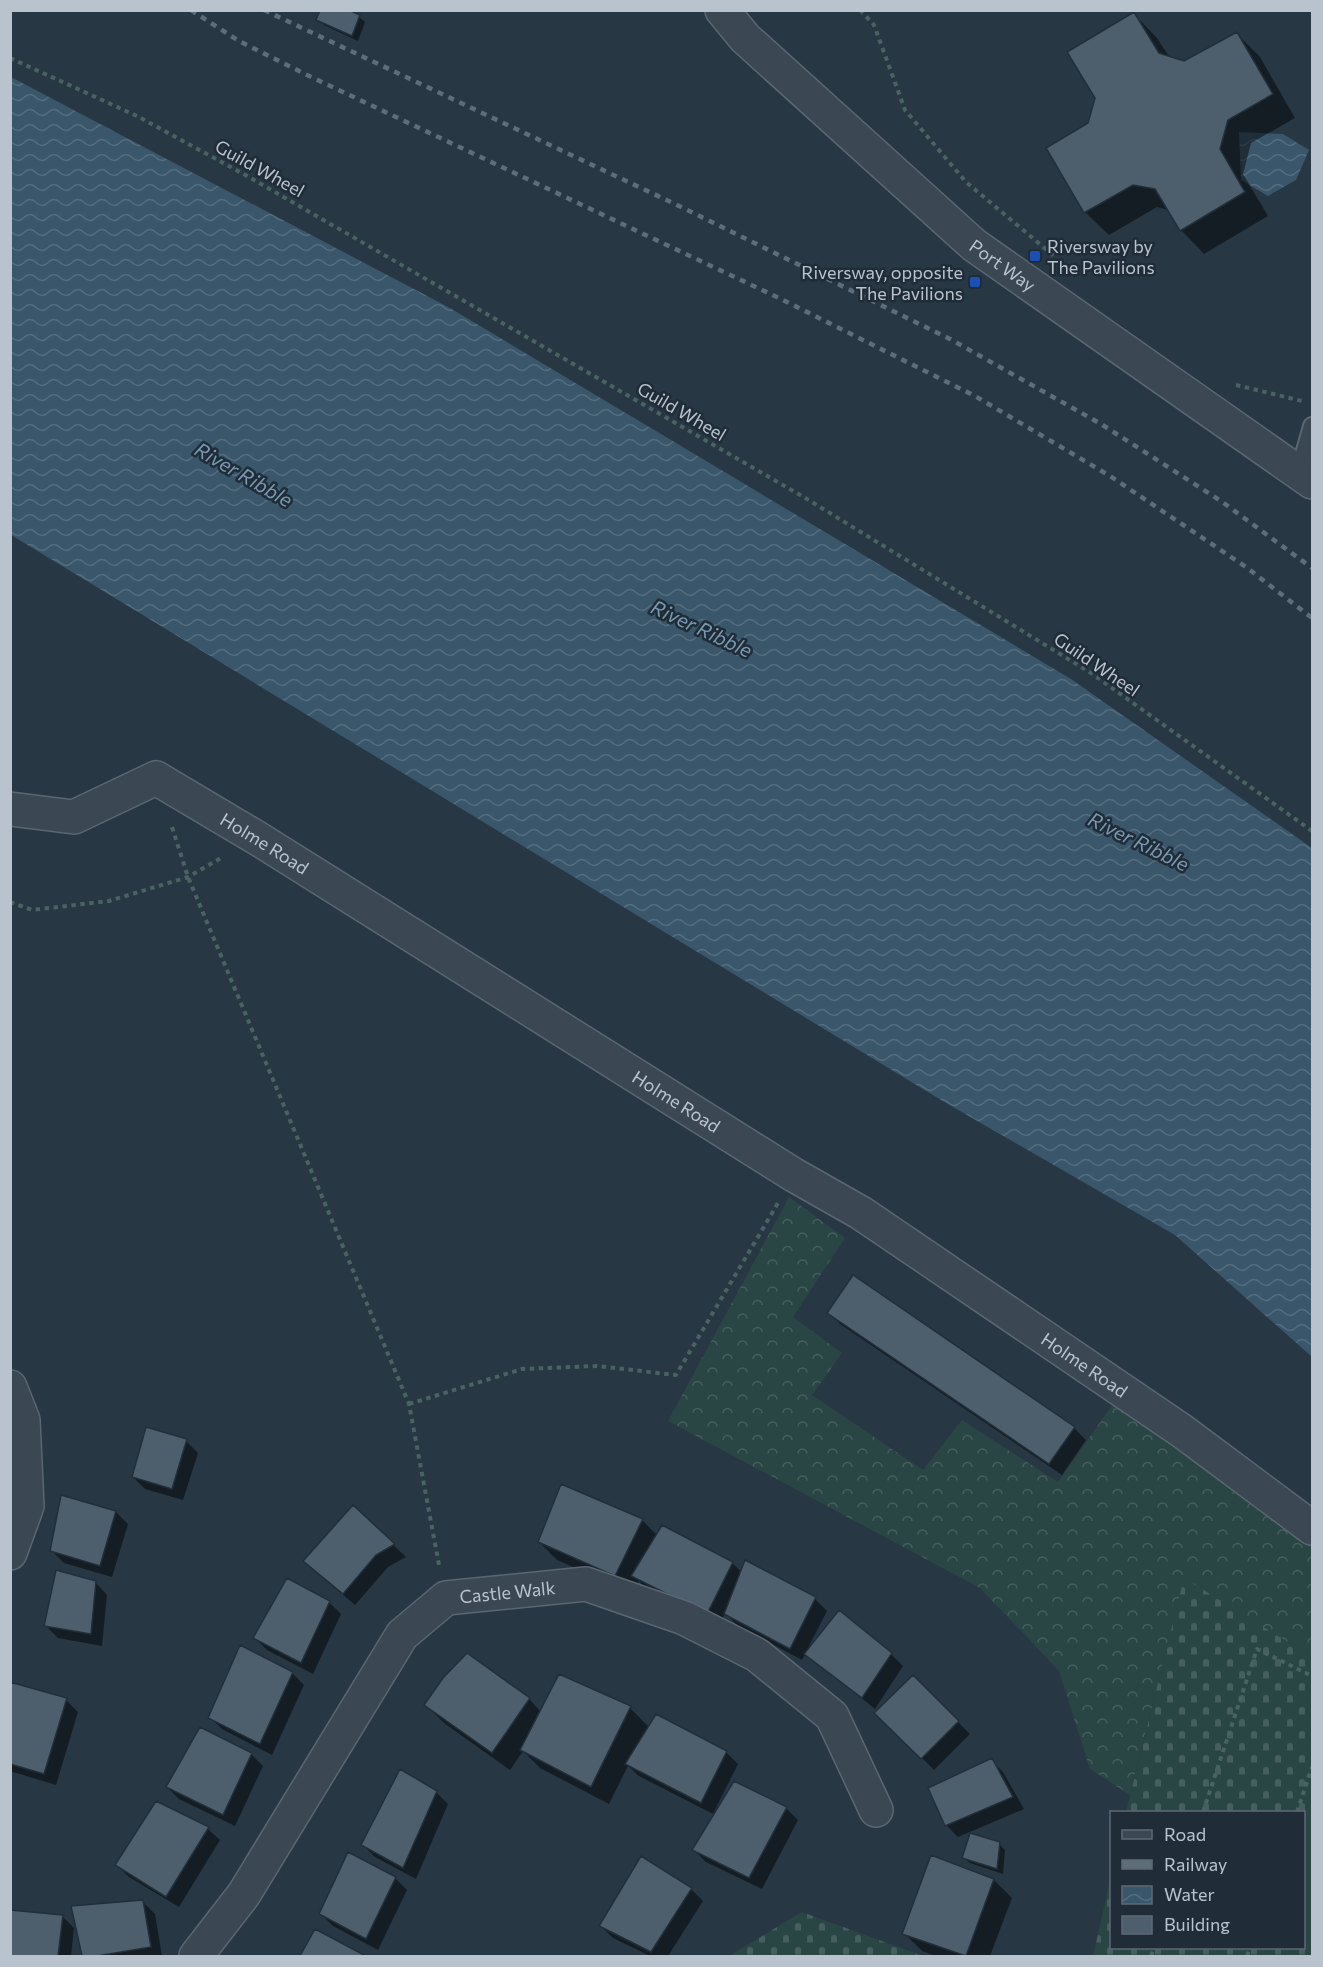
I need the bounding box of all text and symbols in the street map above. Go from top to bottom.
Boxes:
street label: Guild Wheel [212,134,308,202]
street label: Port Way [965,234,1040,296]
place label: Riversway by The Pavilions [1047,235,1155,278]
marker: Riversway by The Pavilions [1028,249,1042,263]
place label: Riversway, opposite The Pavilions [801,261,963,304]
marker: Riversway, opposite The Pavilions [968,275,982,289]
street label: Guild Wheel [634,377,730,445]
water label: River Ribble [191,436,297,512]
water label: River Ribble [648,594,757,662]
street label: Guild Wheel [1050,627,1144,701]
water label: River Ribble [1085,806,1194,876]
street label: Holme Road [216,808,313,879]
street label: Holme Road [628,1065,724,1137]
street label: Holme Road [1037,1328,1132,1402]
street label: Castle Walk [459,1576,557,1608]
legend [1110,1811,1305,1949]
text: Road [1164,1823,1206,1845]
text: Railway [1164,1853,1227,1875]
text: Water [1164,1883,1215,1905]
text: Building [1164,1913,1230,1935]

